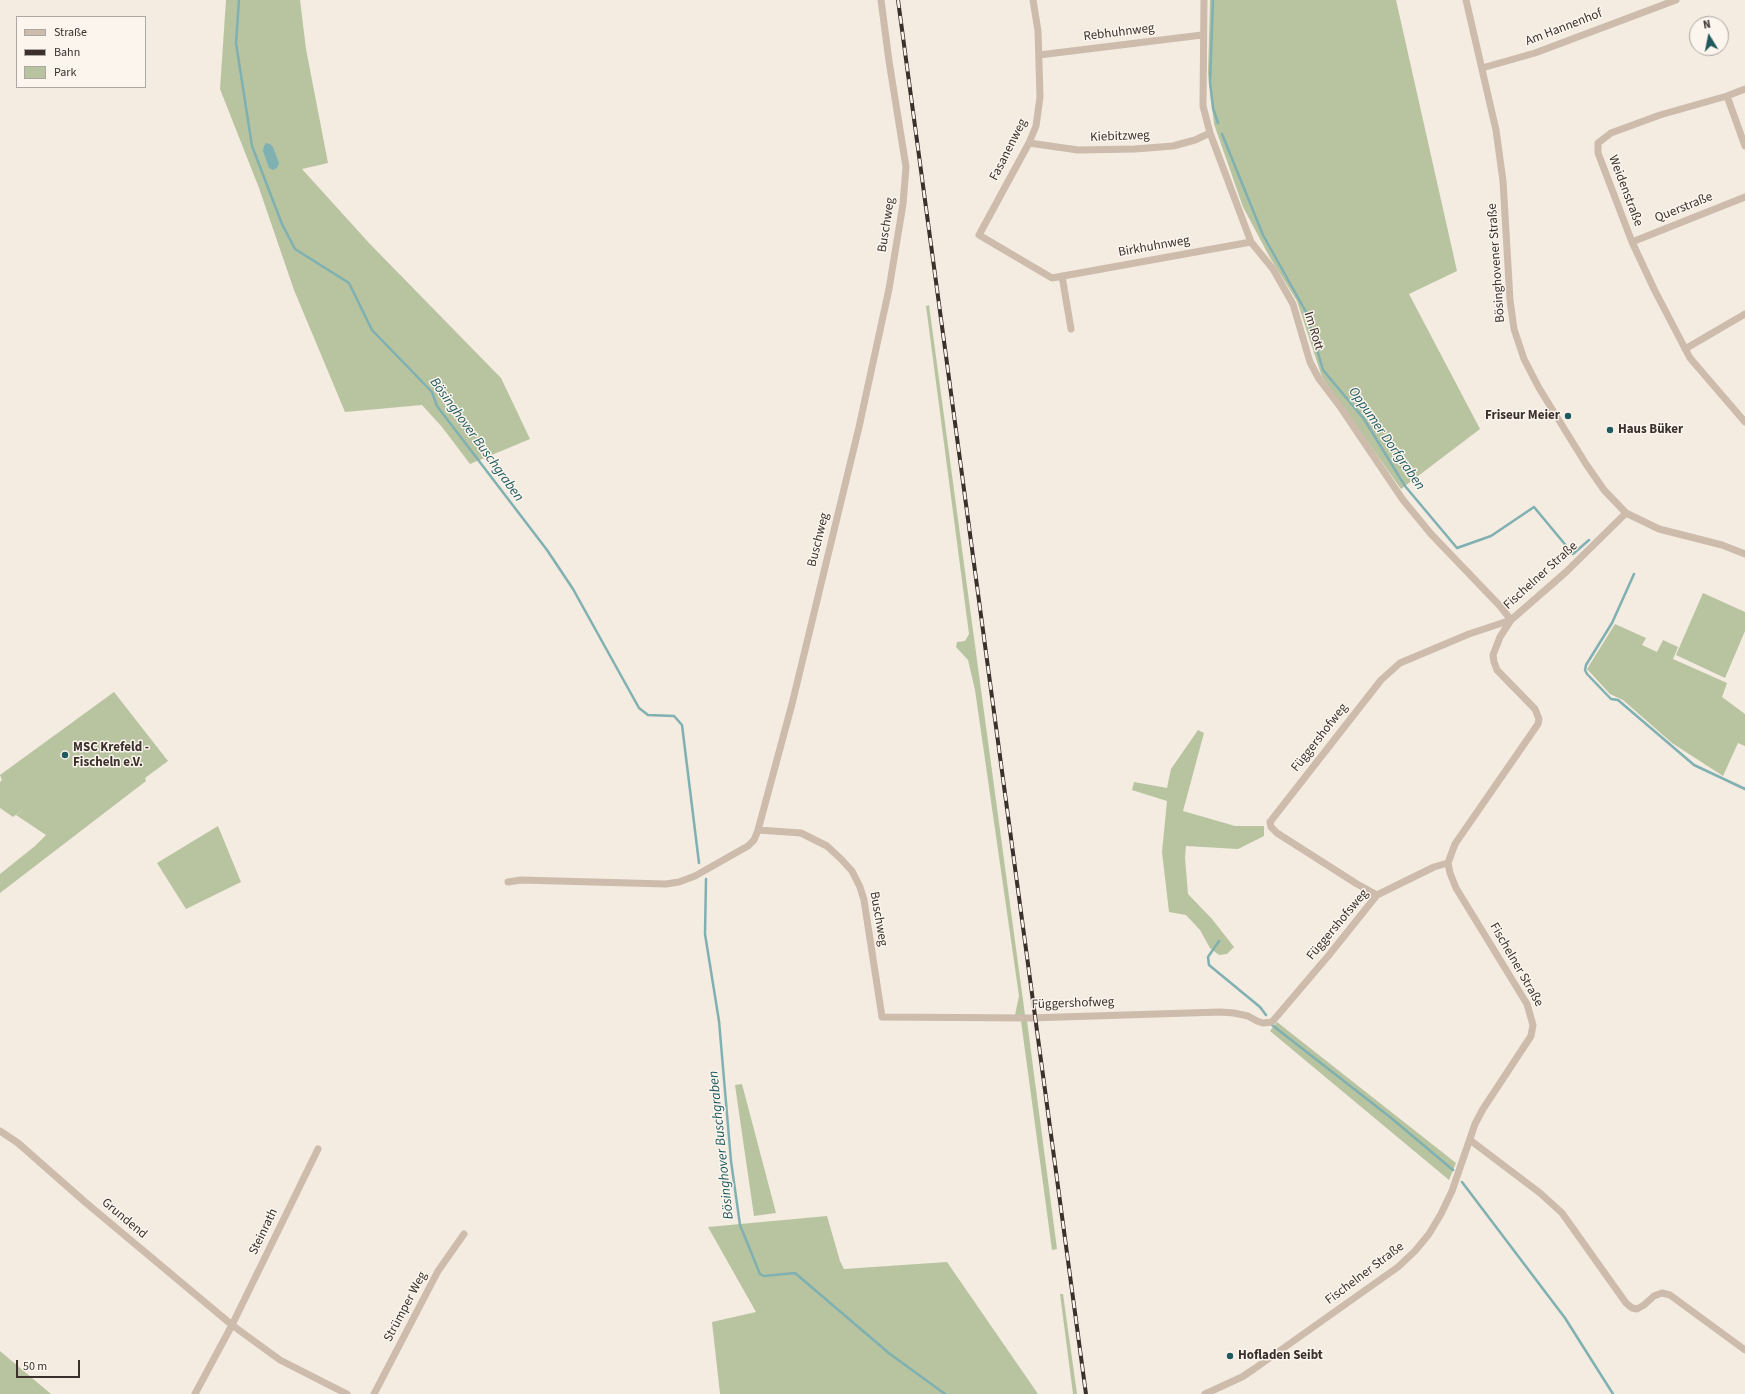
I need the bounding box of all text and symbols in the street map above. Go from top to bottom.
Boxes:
street label: Am Hannenhof [1523,6,1605,50]
legend [16,16,146,88]
north arrow [1689,16,1729,56]
text: N [1702,17,1712,33]
street label: Rebhuhnweg [1083,21,1155,45]
text: Straße [54,24,87,41]
text: Bahn [54,44,80,61]
text: Park [54,64,76,81]
street label: Fasanenweg [987,116,1031,184]
street label: Kiebitzweg [1090,128,1150,146]
street label: Weidenstraße [1604,153,1646,229]
street label: Querstraße [1653,189,1715,227]
street label: Buschweg [875,196,899,254]
street label: Bösinghovener Straße [1485,203,1509,323]
street label: Birkhuhnweg [1117,233,1191,261]
street label: Im Rott [1300,310,1326,352]
water label: Bösinghover Buschgraben [425,375,527,505]
water label: Oppumer Dorfgraben [1344,384,1428,494]
place label: Friseur Meier [1485,408,1560,424]
marker: Friseur Meier [1563,411,1573,421]
place label: Haus Büker [1618,422,1683,438]
marker: Haus Büker [1605,425,1615,435]
street label: Buschweg [805,511,833,569]
street label: Fischelner Straße [1501,539,1581,613]
street label: Függershofweg [1288,701,1352,775]
place label: MSC Krefeld - Fischeln e.V. [73,740,149,771]
marker: MSC Krefeld - Fischeln e.V. [60,750,70,760]
street label: Függershofsweg [1304,886,1372,964]
street label: Buschweg [866,890,890,948]
street label: Fischelner Straße [1486,920,1546,1010]
street label: Függershofweg [1031,995,1115,1013]
water label: Bösinghover Buschgraben [706,1070,738,1220]
street label: Grundend [98,1195,150,1243]
street label: Steinrath [246,1206,282,1258]
street label: Fischelner Straße [1323,1239,1407,1309]
street label: Strümper Weg [381,1269,431,1345]
place label: Hofladen Seibt [1238,1348,1323,1364]
marker: Hofladen Seibt [1225,1351,1235,1361]
scale bar [18,1352,82,1378]
text: 50 m [23,1358,47,1375]

